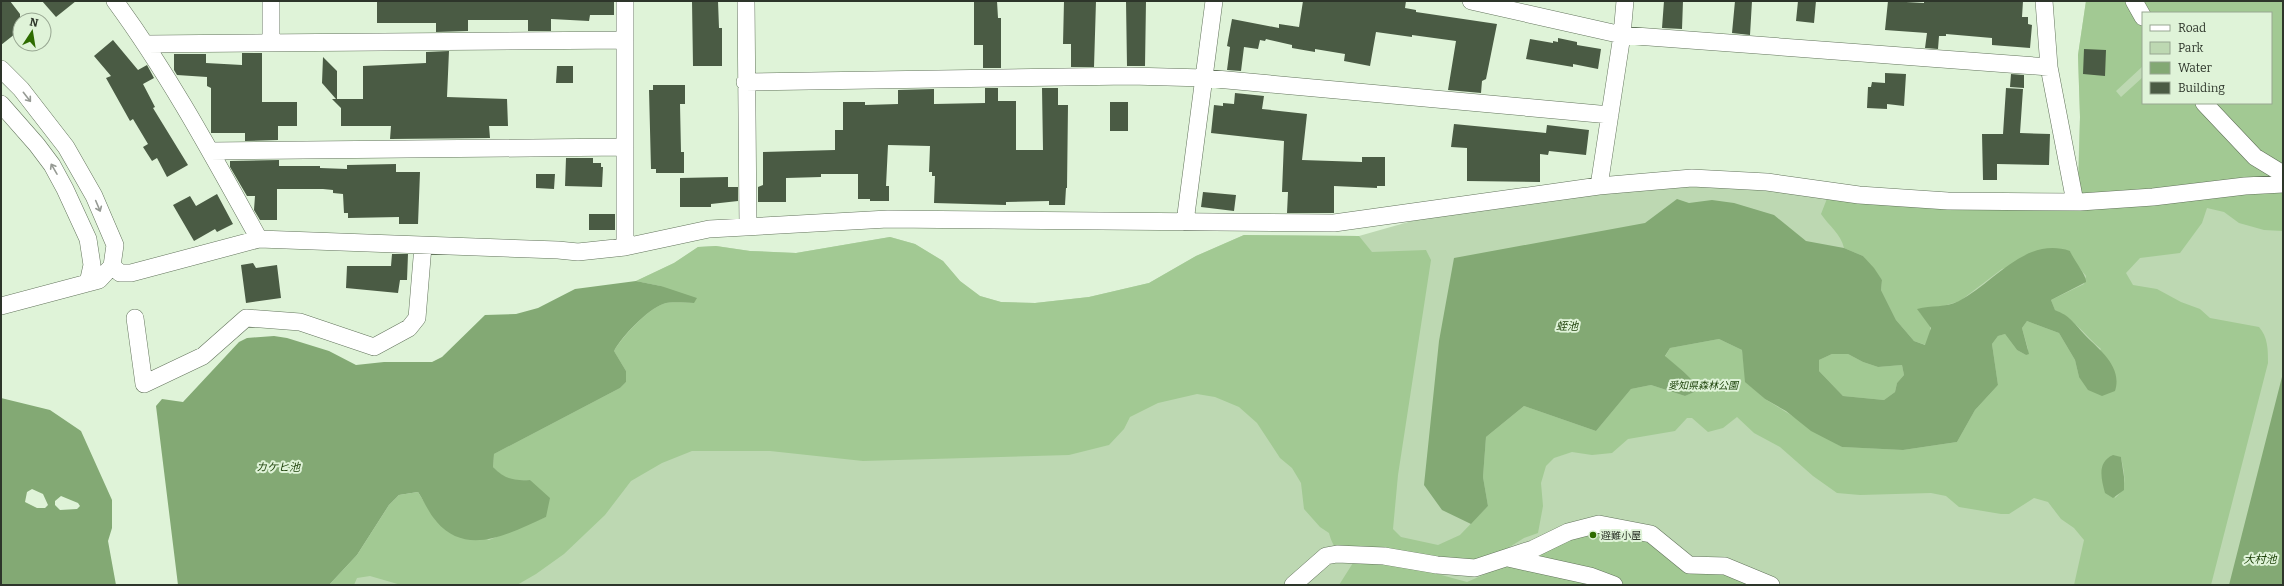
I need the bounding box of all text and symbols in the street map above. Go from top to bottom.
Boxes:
north arrow [12,12,52,52]
legend [2142,12,2272,104]
text: N [28,15,40,30]
text: Road [2178,21,2206,35]
text: Park [2178,41,2204,55]
text: Water [2178,61,2213,75]
text: Building [2178,81,2225,95]
one-way arrow [23,92,32,103]
one-way arrow [49,163,57,175]
one-way arrow [95,199,103,211]
water label: 蛭池 [1556,320,1579,333]
park label: 愛知県森林公園 [1668,380,1740,392]
water label: カケヒ池 [256,461,301,474]
marker: 避難小屋 [1588,530,1598,540]
place label: 避難小屋 [1601,530,1641,542]
water label: 大村池 [2244,553,2277,566]

